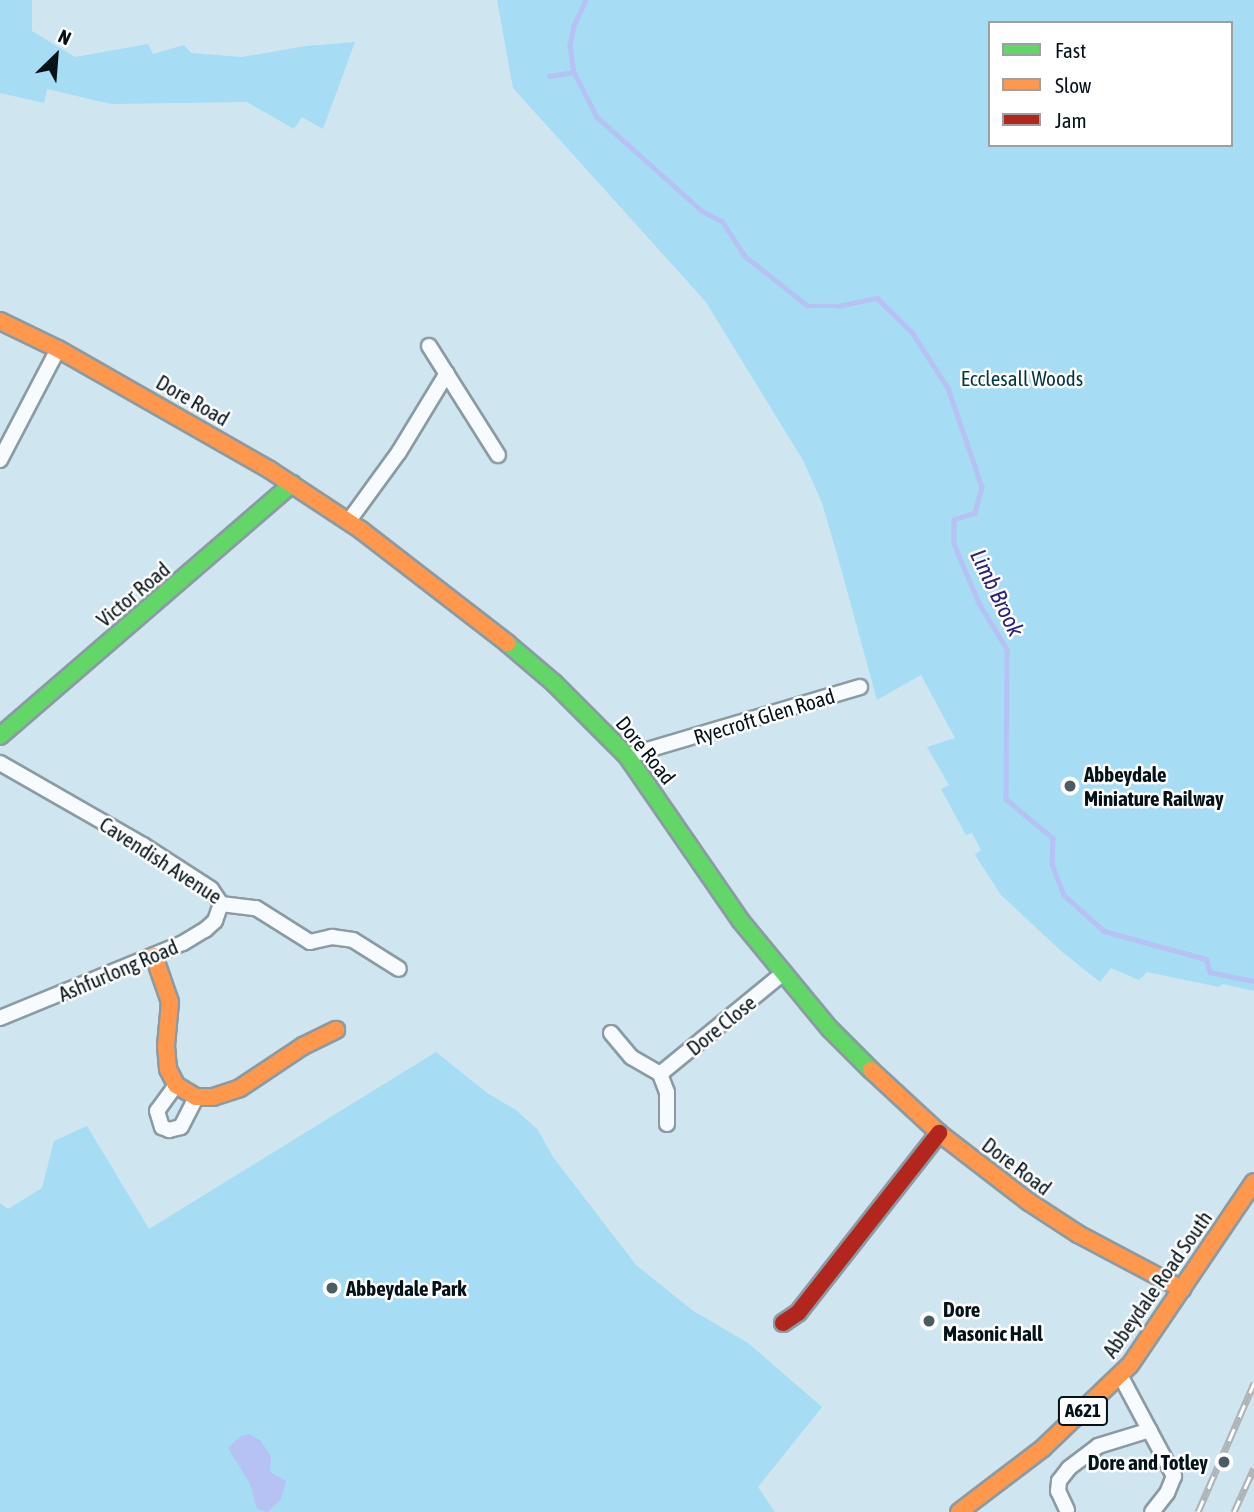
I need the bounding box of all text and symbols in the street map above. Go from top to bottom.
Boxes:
north arrow [21,21,91,91]
legend [988,21,1233,147]
text: N [55,25,75,49]
text: Fast [1055,38,1086,62]
text: Slow [1055,73,1091,97]
text: Jam [1055,108,1087,132]
park label: Ecclesall Woods [961,365,1083,391]
street label: Dore Road [152,369,234,431]
water label: Limb Brook [964,545,1030,641]
street label: Victor Road [91,556,175,632]
street label: Ryecroft Glen Road [690,683,838,749]
street label: Dore Road [611,711,681,789]
place label: Abbeydale Miniature Railway [1084,761,1224,811]
marker: Abbeydale Miniature Railway [1062,778,1078,794]
street label: Cavendish Avenue [95,811,227,909]
street label: Ashfurlong Road [54,934,182,1006]
street label: Dore Close [681,989,761,1061]
street label: Dore Road [977,1132,1057,1200]
street label: Abbeydale Road South [1097,1206,1217,1362]
place label: Abbeydale Park [346,1275,467,1301]
marker: Abbeydale Park [324,1280,340,1296]
place label: Dore Masonic Hall [943,1296,1043,1346]
marker: Dore Masonic Hall [921,1313,937,1329]
road number: A621 [1057,1396,1109,1427]
place label: Dore and Totley [1088,1449,1208,1475]
marker: Dore and Totley [1214,1452,1234,1472]

